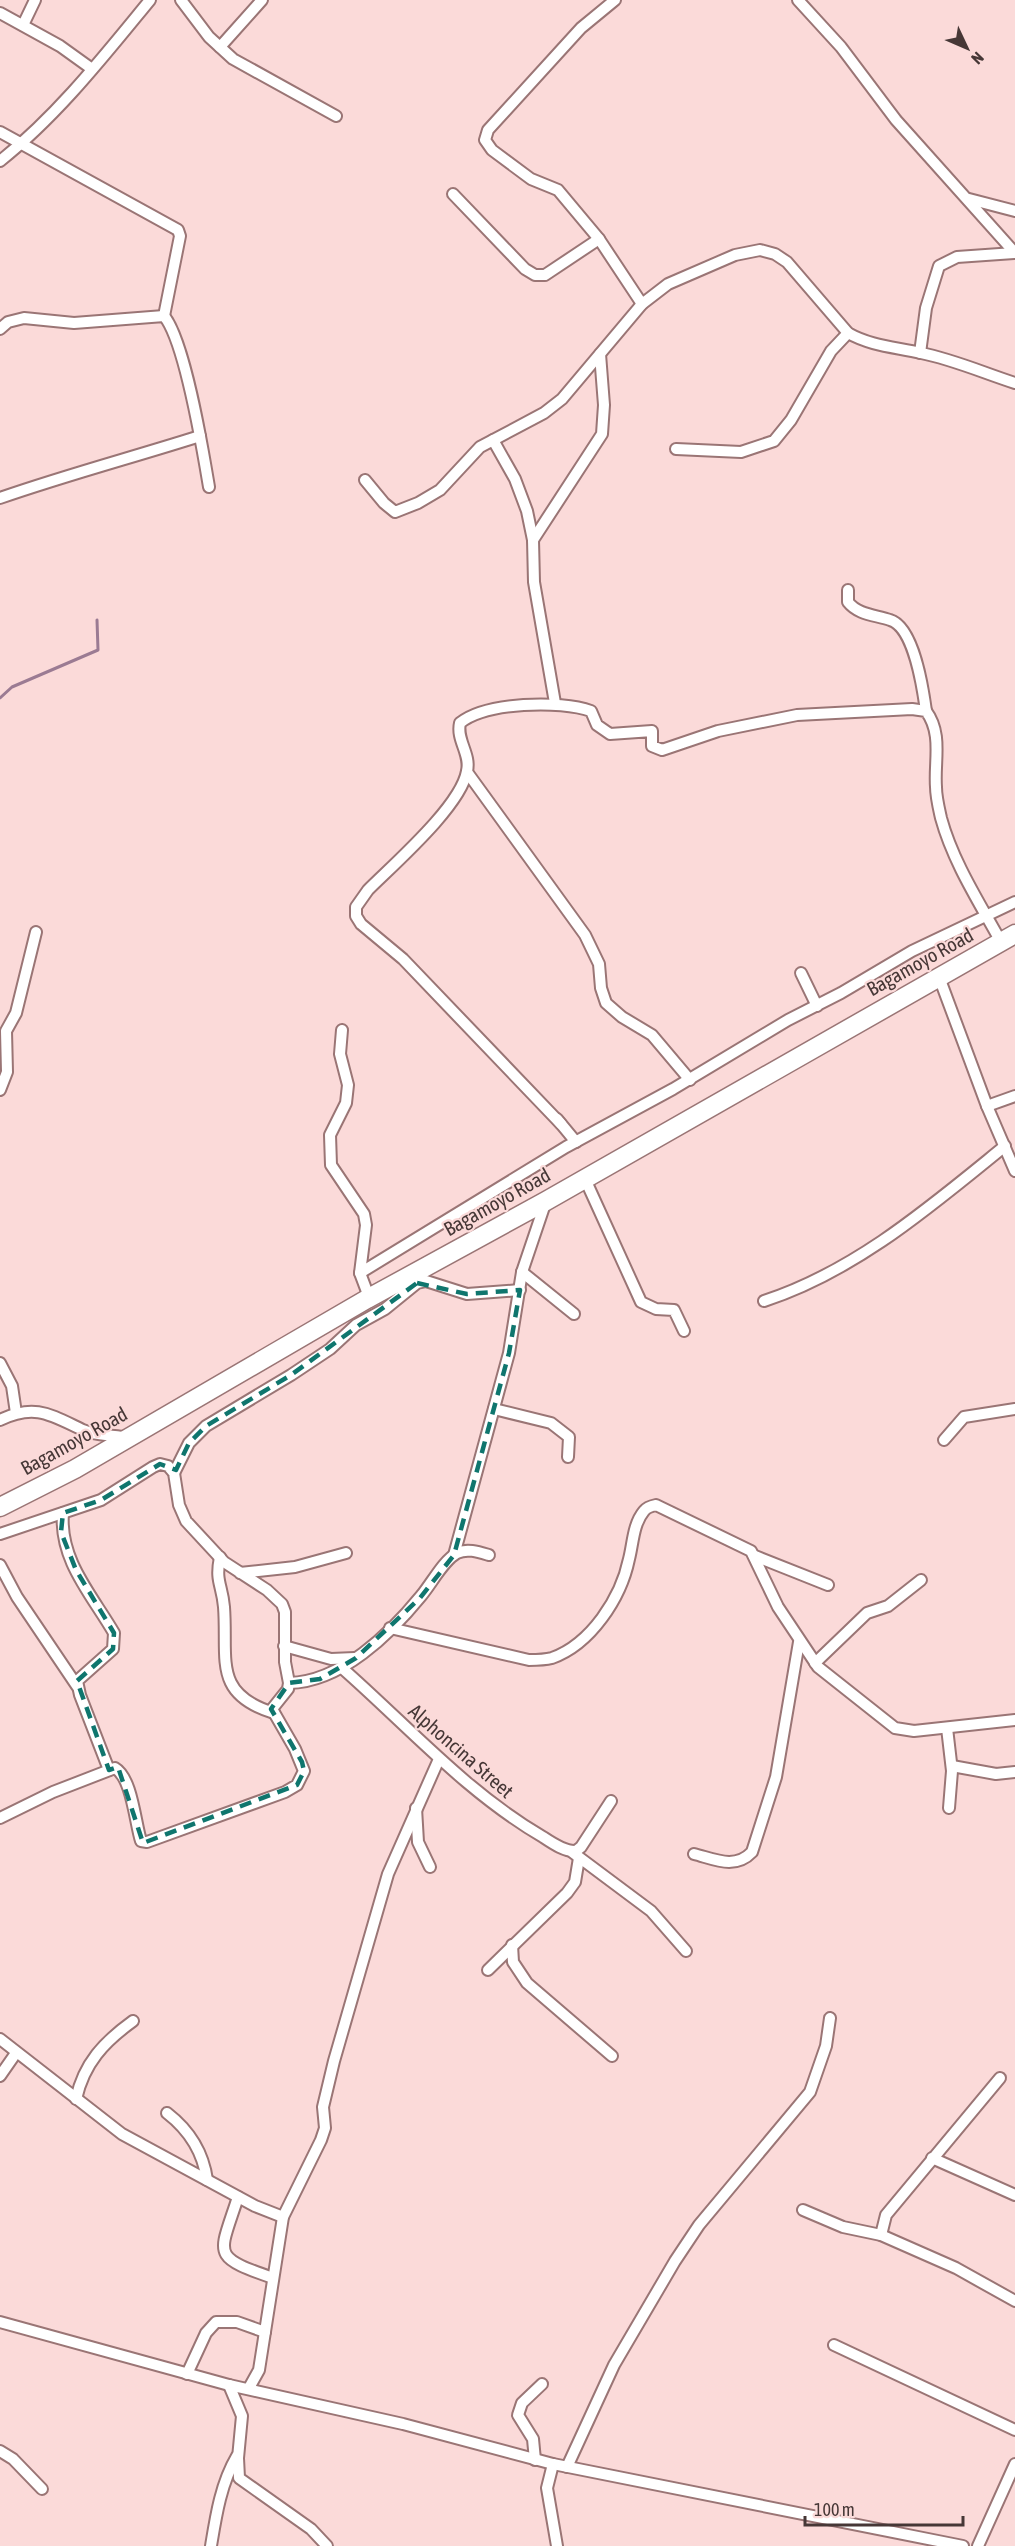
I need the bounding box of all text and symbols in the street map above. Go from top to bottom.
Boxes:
north arrow [937,18,997,78]
text: N [968,49,988,68]
street label: Bagamoyo Road [862,923,977,1000]
street label: Bagamoyo Road [439,1163,554,1240]
street label: Bagamoyo Road [16,1402,131,1479]
street label: Alphoncina Street [404,1699,518,1802]
scale bar [805,2489,962,2527]
text: 100 m [814,2499,855,2520]

